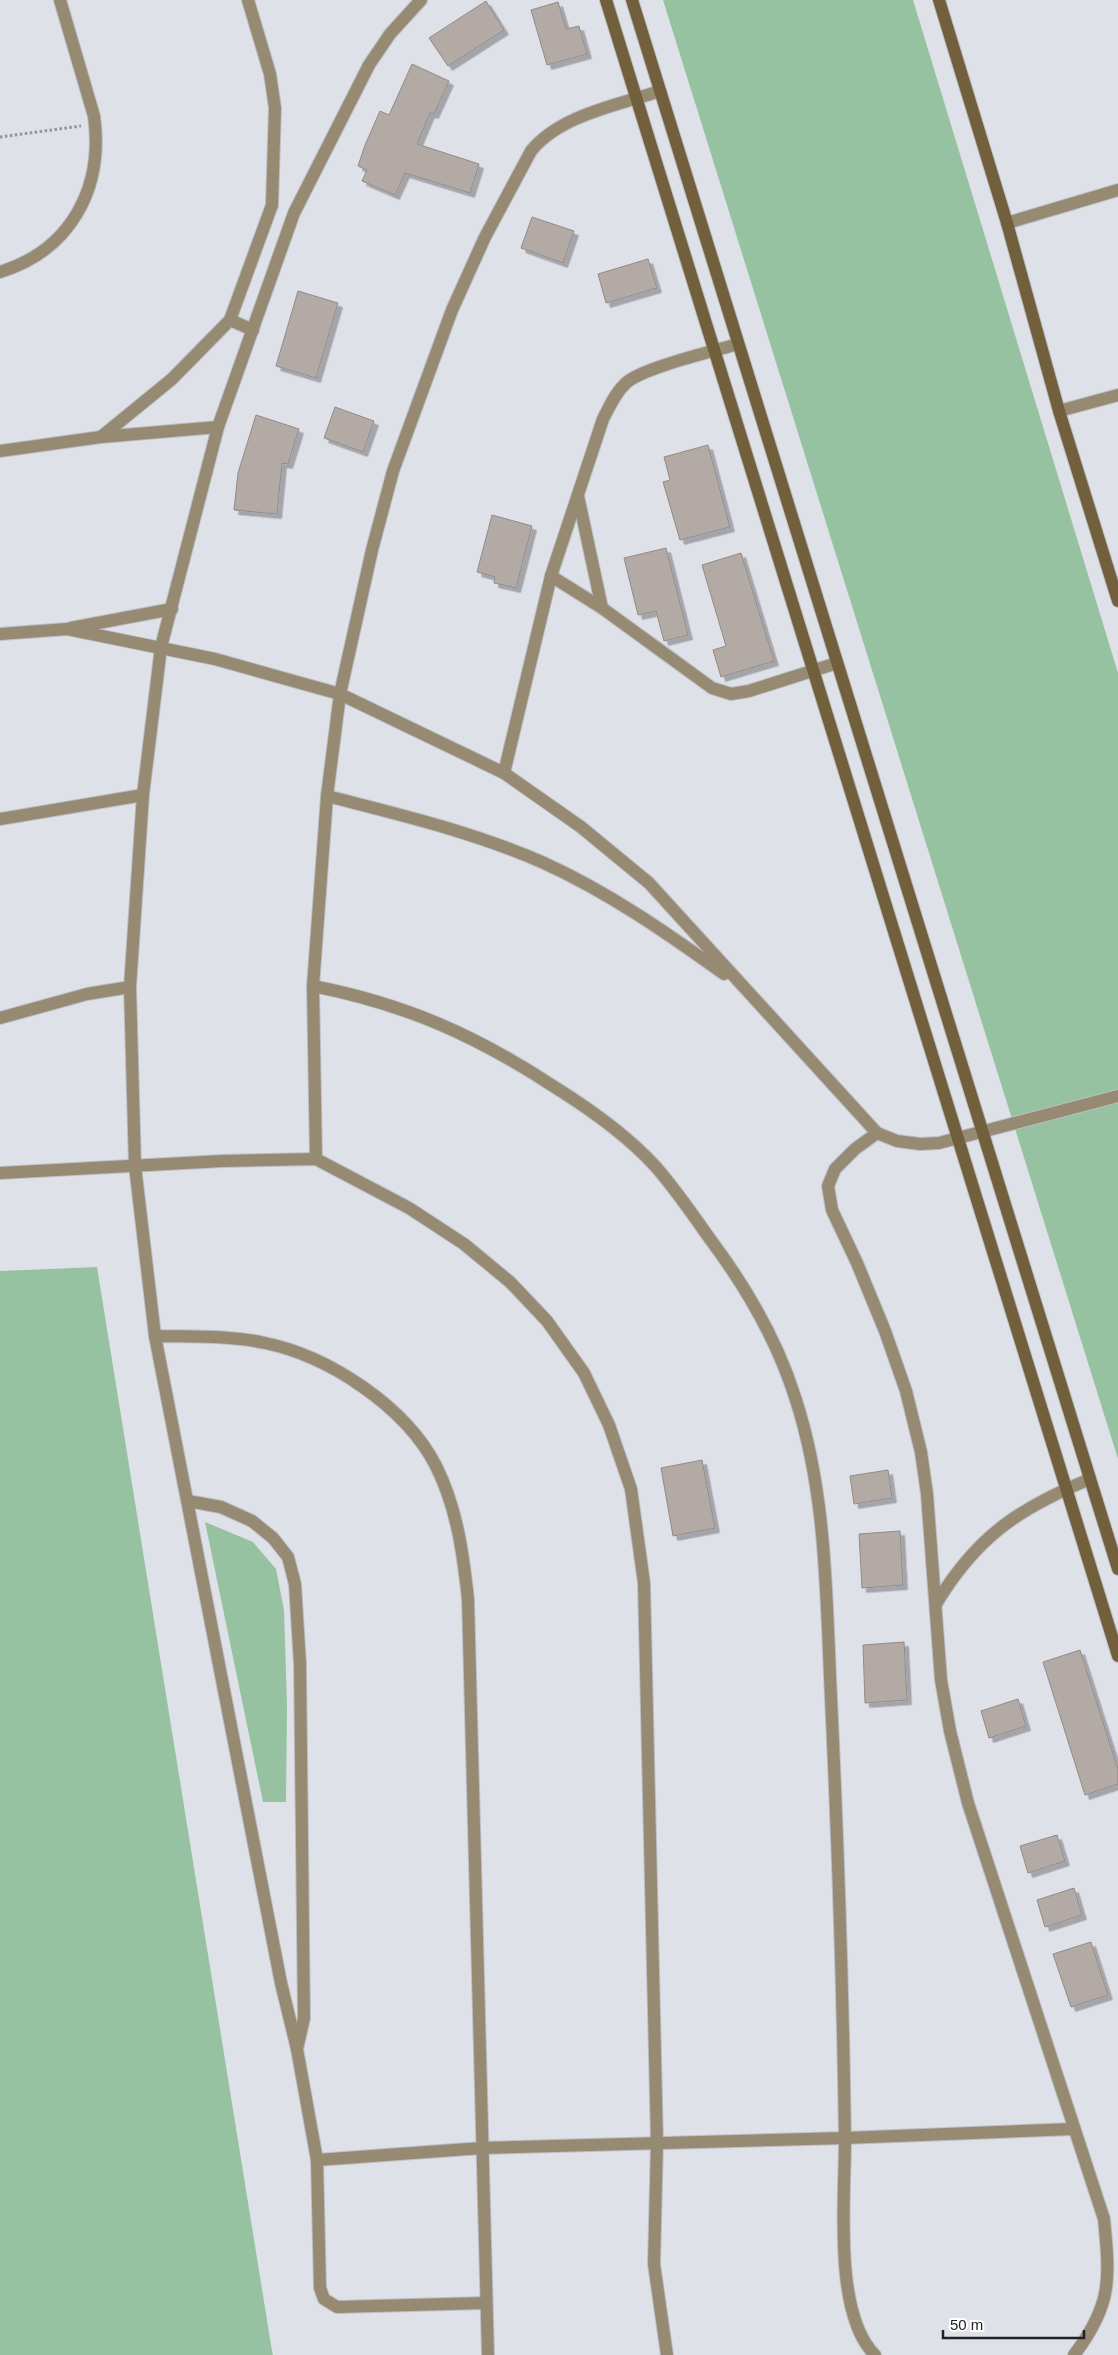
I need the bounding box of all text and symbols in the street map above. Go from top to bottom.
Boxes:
scale bar [943,2308,1084,2340]
text: 50 m [950,2316,983,2333]

